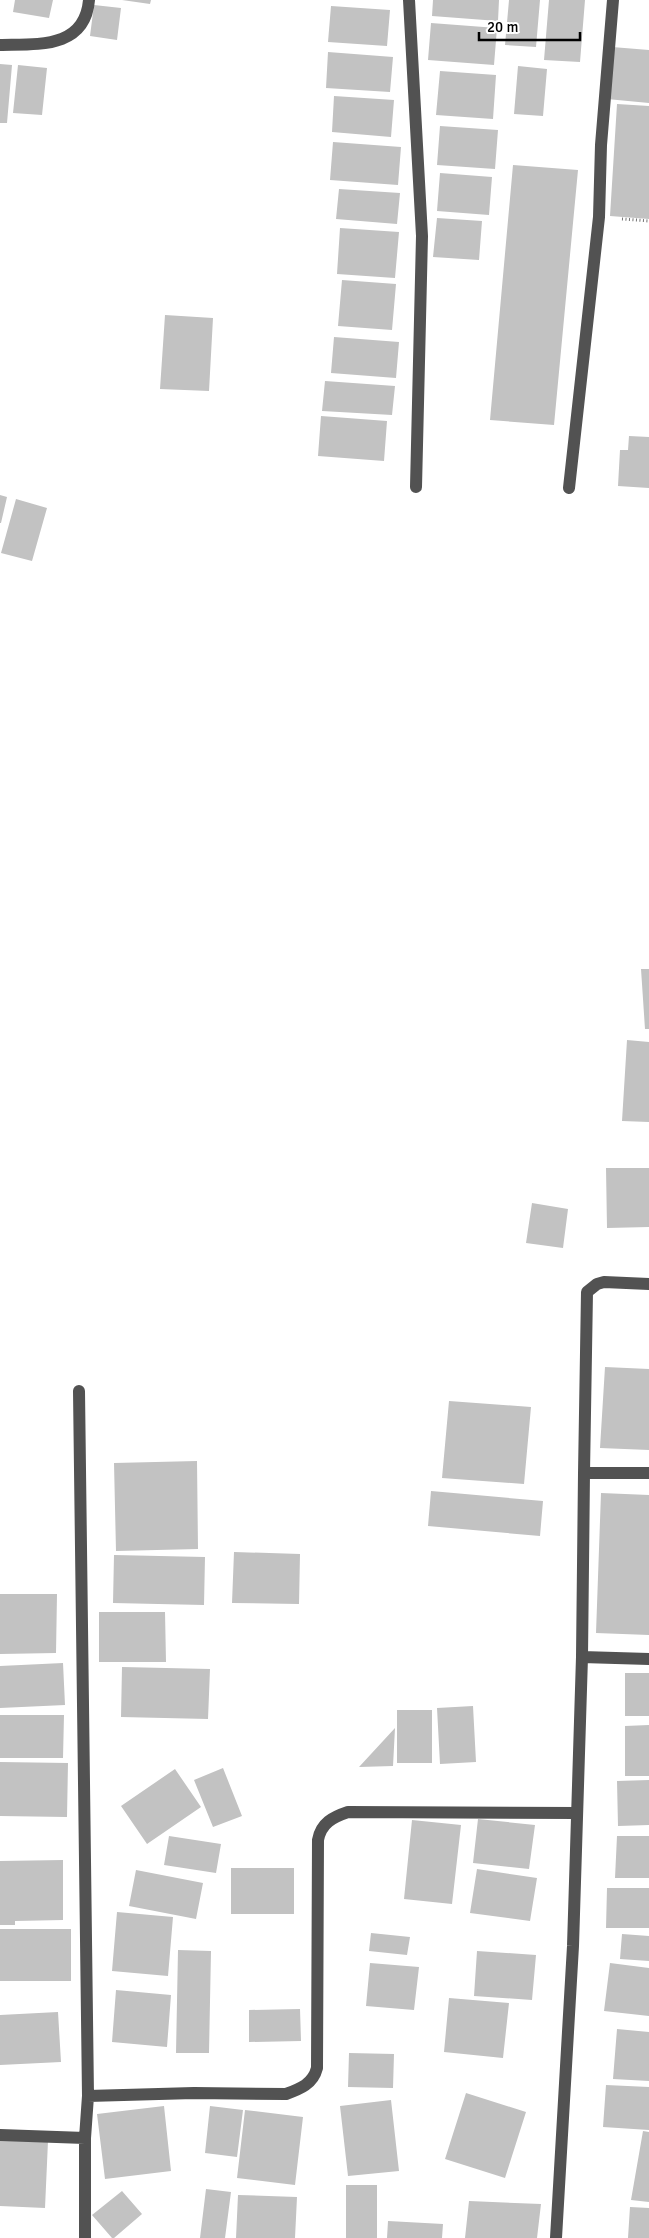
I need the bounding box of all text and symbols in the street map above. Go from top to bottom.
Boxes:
scale bar [479,10,580,42]
text: 20 m [487,18,518,36]

